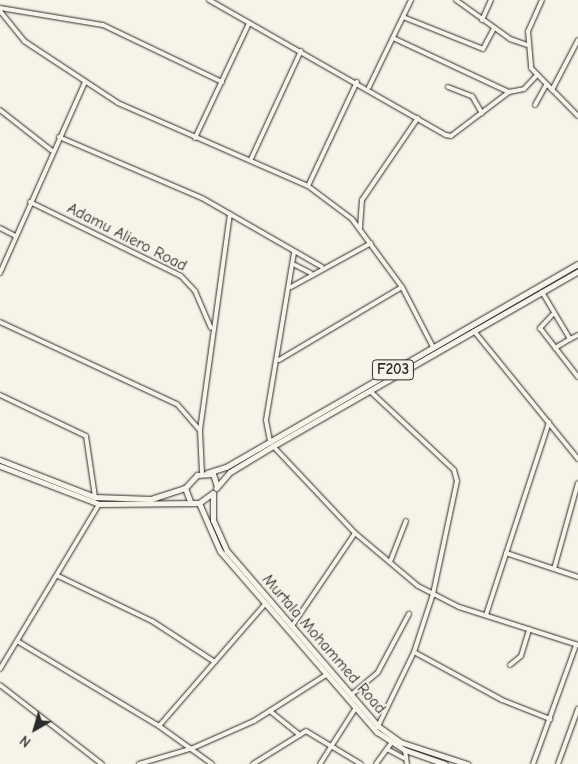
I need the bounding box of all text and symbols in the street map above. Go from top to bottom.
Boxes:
street label: Adamu Aliero Road [64,199,190,275]
road number: F203 [372,358,414,382]
street label: Murtala Mohammed Road [258,570,390,718]
north arrow [10,704,60,754]
text: N [17,732,34,751]

